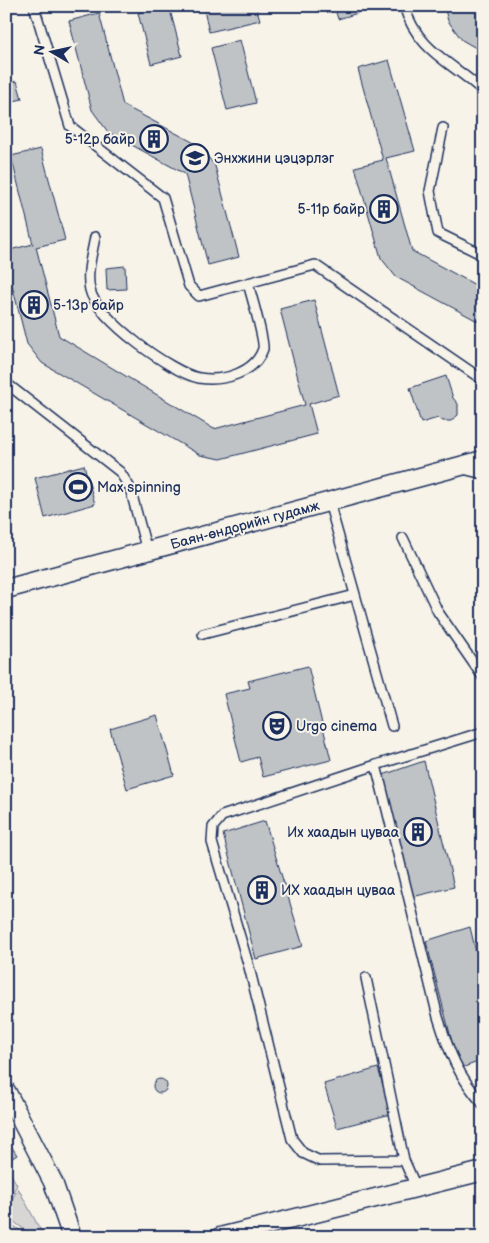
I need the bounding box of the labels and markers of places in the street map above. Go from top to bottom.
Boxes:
building icon: 5-12р байр [139,124,169,154]
place label: 5-12р байр [65,131,135,148]
school or university icon: Энхжини цэцэрлэг [180,143,210,173]
place label: Энхжини цэцэрлэг [214,150,335,167]
building icon: 5-11р байр [369,194,399,224]
place label: 5-11р байр [298,201,365,218]
building icon: 5-13р байр [19,290,49,320]
place label: 5-13р байр [53,297,124,314]
sports icon: Max spinning [63,472,93,502]
place label: Max spinning [97,479,181,496]
theatre icon: Urgo cinema [262,711,292,741]
place label: Urgo cinema [296,718,377,735]
building icon: Их хаадын цуваа [403,817,433,847]
place label: Их хаадын цуваа [287,824,400,841]
building icon: ИХ хаадын цуваа [247,875,277,905]
place label: ИХ хаадын цуваа [281,882,396,899]

